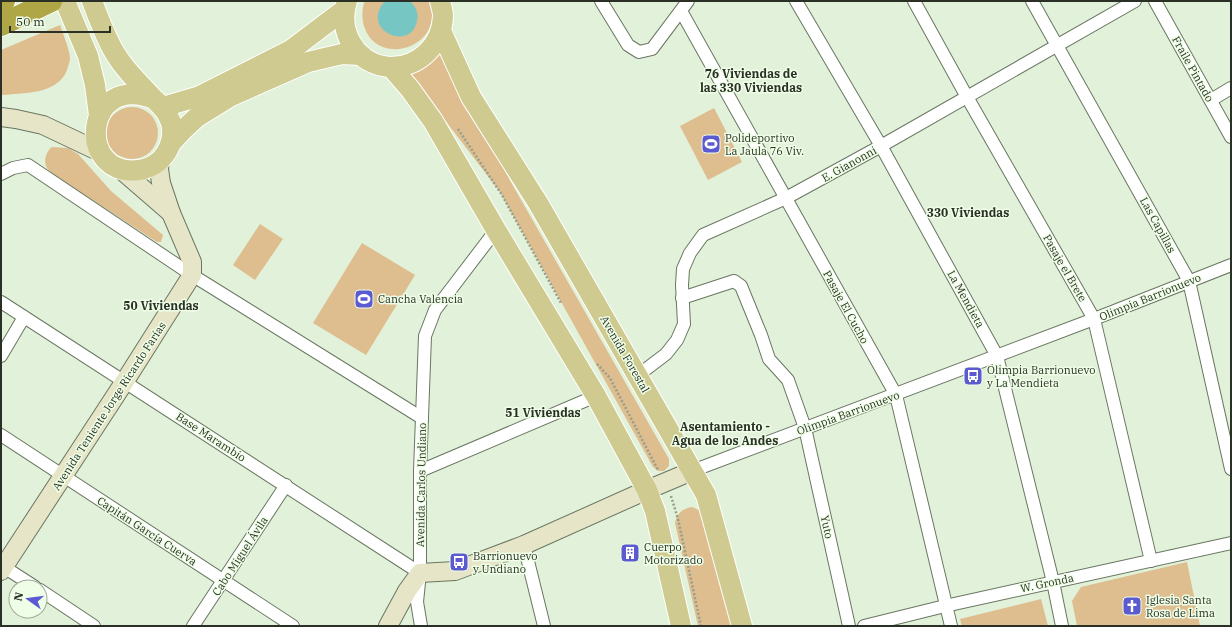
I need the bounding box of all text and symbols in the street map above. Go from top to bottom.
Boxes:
scale bar [10,8,110,34]
text: 50 m [16,14,45,29]
street label: Fraile Pintado [1169,34,1217,104]
district label: 76 Viviendas de las 330 Viviendas [700,66,802,95]
place label: Polideportivo La Jaula 76 Viv. [725,131,804,158]
sports icon: Polideportivo La Jaula 76 Viv. [700,133,722,155]
street label: E. Gianonni [819,143,879,185]
street label: Las Capillas [1137,195,1179,255]
district label: 330 Viviendas [927,205,1009,220]
street label: Pasaje el Brete [1040,232,1090,304]
street label: Pasaje El Cucho [820,268,872,346]
street label: La Mendieta [944,268,988,330]
street label: Olimpia Barrionuevo [1097,270,1203,324]
sports icon: Cancha Valencia [353,288,375,310]
place label: Cancha Valencia [378,292,463,306]
district label: 50 Viviendas [123,298,199,313]
street label: Avenida Forestal [597,313,653,395]
street label: Avenida Teniente Jorge Ricardo Farías [49,319,169,493]
place label: Olimpia Barrionuevo y La Mendieta [987,363,1095,390]
bus stop icon: Olimpia Barrionuevo y La Mendieta [962,365,984,387]
street label: Olimpia Barrionuevo [795,388,901,438]
district label: 51 Viviendas [505,405,581,420]
street label: Base Marambio [173,409,249,465]
district label: Asentamiento - Agua de los Andes [672,419,778,448]
street label: Avenida Carlos Undiano [413,423,429,547]
street label: Capitán García Cuerva [94,494,200,568]
street label: Cabo Miguel Ávila [209,514,271,598]
street label: Yuto [818,514,836,540]
place label: Cuerpo Motorizado [644,540,703,567]
building icon: Cuerpo Motorizado [619,542,641,564]
place label: Barrionuevo y Undiano [473,549,538,576]
bus stop icon: Barrionuevo y Undiano [448,551,470,573]
street label: W. Gronda [1019,571,1075,595]
north arrow [8,579,48,619]
text: N [10,590,26,602]
place label: Iglesia Santa Rosa de Lima [1146,593,1215,620]
church icon: Iglesia Santa Rosa de Lima [1121,595,1143,617]

